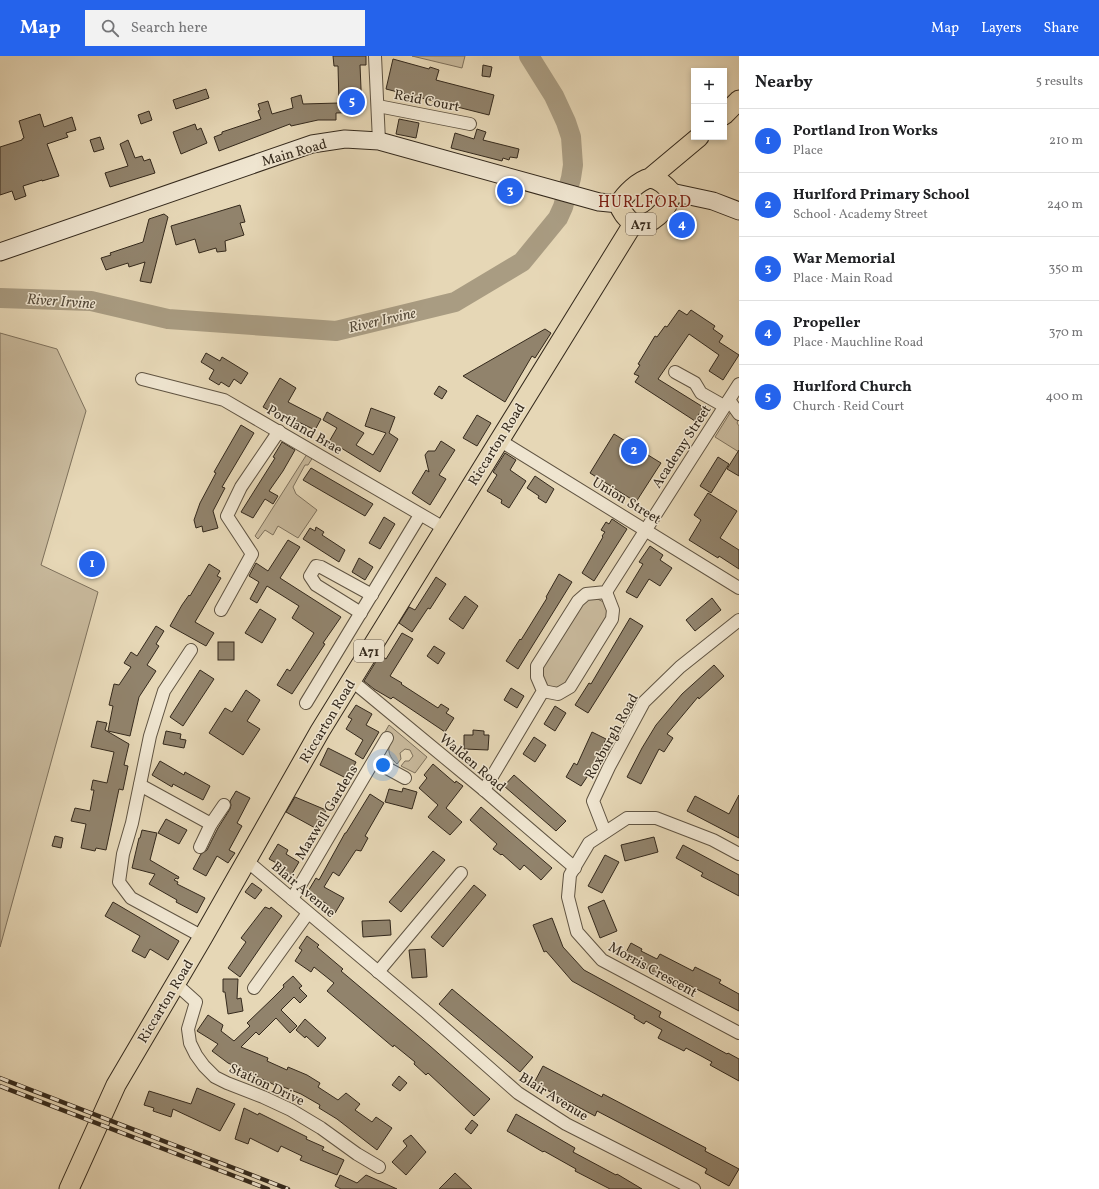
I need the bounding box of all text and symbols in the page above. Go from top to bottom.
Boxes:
search box [85,10,365,46]
text: Map [20,15,61,41]
icon: search [99,17,121,39]
text: Search here [131,18,208,39]
text: Map [931,19,959,38]
text: Layers [981,19,1021,38]
text: Share [1043,19,1079,38]
map controls [691,68,727,140]
button: + [691,68,727,104]
text: Nearby [755,71,813,94]
text: 5 results [1036,73,1083,91]
street label: Reid Court [392,86,461,117]
pin: 5 [339,87,365,117]
button: − [691,104,727,140]
text: Portland Iron Works [793,121,938,142]
text: 1 [765,132,771,150]
text: 210 m [1049,132,1083,150]
street label: Main Road [260,135,329,172]
text: Place [793,142,823,160]
pin: 3 [497,176,523,206]
text: Hurlford Primary School [793,185,970,206]
district label: HURLFORD [598,192,692,214]
text: 2 [765,196,771,214]
text: 240 m [1047,196,1083,214]
text: School · Academy Street [793,206,928,224]
pin: 4 [669,210,695,240]
road number: A71 [626,213,656,235]
text: War Memorial [793,249,895,270]
text: 3 [765,260,771,278]
text: 350 m [1048,260,1083,278]
text: Place · Main Road [793,270,893,288]
water label: River Irvine [26,290,96,315]
water label: River Irvine [346,303,419,339]
text: Propeller [793,313,860,334]
text: 4 [764,324,772,342]
text: 370 m [1049,324,1083,342]
text: Place · Mauchline Road [793,334,923,352]
text: Hurlford Church [793,377,912,398]
text: 5 [765,388,771,406]
text: 400 m [1046,388,1083,406]
text: Church · Reid Court [793,398,904,416]
street label: Riccarton Road [464,400,530,490]
street label: Portland Brae [263,401,346,460]
street label: Academy Street [648,401,716,492]
pin: 2 [621,436,647,466]
street label: Union Street [588,473,664,529]
pin: 1 [79,549,105,579]
road number: A71 [354,640,384,662]
street label: Riccarton Road [296,676,361,767]
street label: Roxburgh Road [581,690,644,783]
street label: Walden Road [435,730,509,797]
your location [373,755,393,775]
street label: Maxwell Gardens [291,762,363,864]
street label: Blair Avenue [267,858,340,923]
street label: Morris Crescent [604,938,700,1003]
street label: Riccarton Road [134,956,199,1047]
street label: Station Drive [225,1060,308,1111]
street label: Blair Avenue [515,1068,592,1126]

